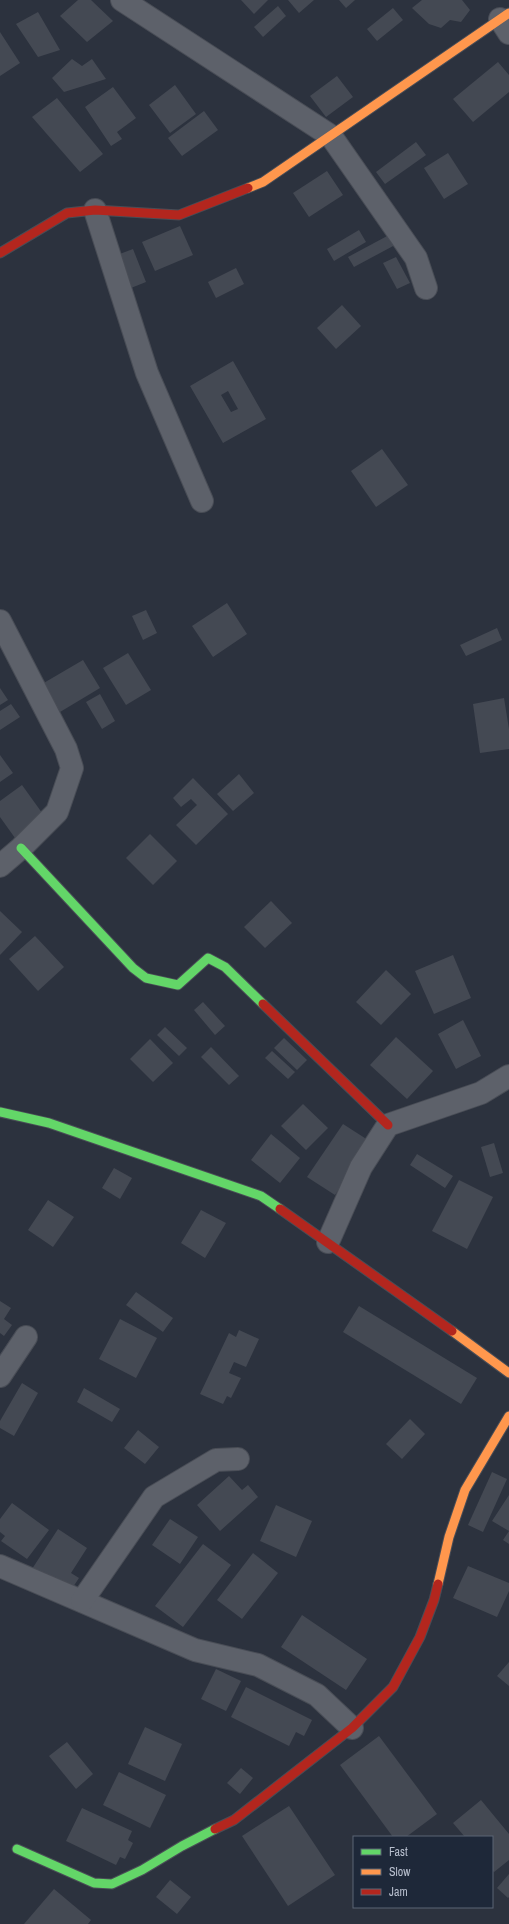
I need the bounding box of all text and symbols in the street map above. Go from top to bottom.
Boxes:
legend [353,1836,493,1908]
text: Fast [389,1844,408,1860]
text: Slow [389,1864,411,1880]
text: Jam [389,1884,408,1900]

